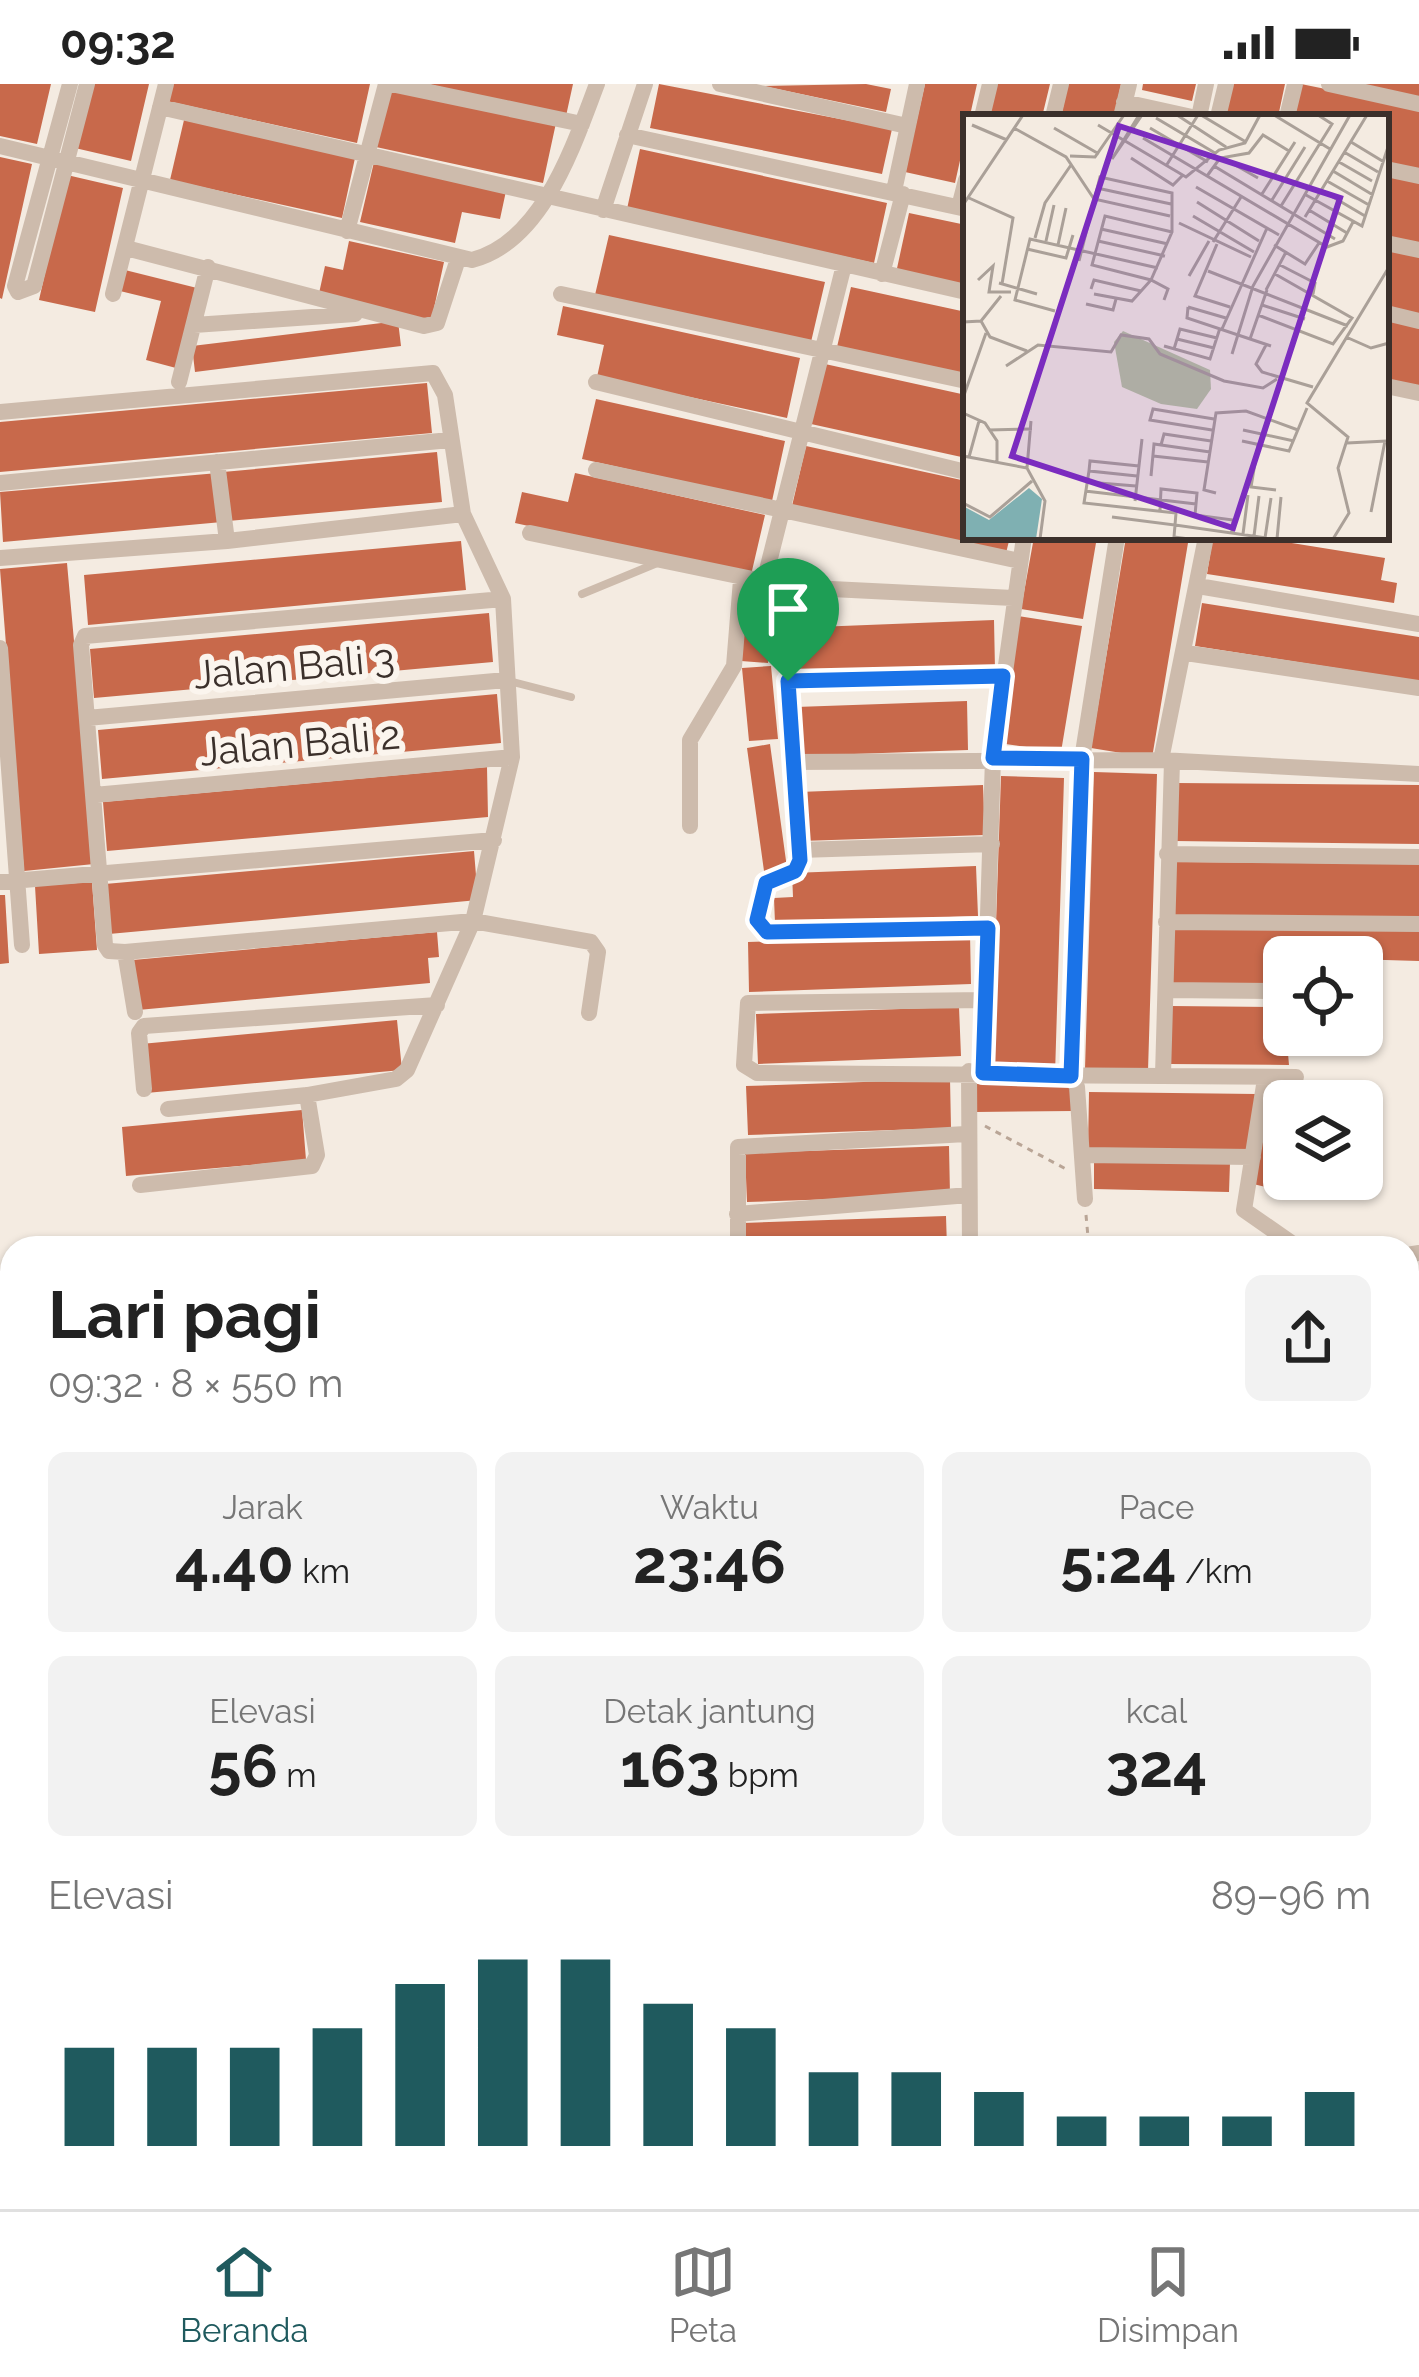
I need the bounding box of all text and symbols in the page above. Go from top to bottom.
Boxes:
text: 09:32 [60,16,176,69]
inset map [963,114,1389,540]
pin [737,558,839,681]
icon: arrive [755,576,821,642]
street label: Jalan Bali 3 [192,634,396,698]
street label: Jalan Bali 2 [198,711,402,775]
map controls [1263,936,1383,1200]
button: locate [1263,936,1383,1056]
button: layers [1263,1080,1383,1200]
button: share [1245,1275,1371,1401]
text: Lari pagi [48,1276,321,1353]
text: 09:32 · 8 × 550 m [48,1360,343,1406]
text: Jarak [222,1488,303,1527]
text: Waktu [660,1488,759,1527]
text: Pace [1119,1488,1194,1527]
text: 4.40 [175,1527,294,1597]
text: 23:46 [633,1527,786,1597]
text: 5:24 [1060,1527,1177,1597]
text: km [294,1552,350,1591]
text: /km [1177,1552,1253,1591]
text: Elevasi [209,1692,316,1731]
text: Detak jantung [603,1692,816,1731]
text: kcal [1126,1692,1187,1731]
text: 56 [208,1731,278,1801]
text: 163 [620,1731,719,1801]
text: 324 [1106,1731,1207,1801]
text: m [278,1756,317,1795]
text: bpm [719,1756,799,1795]
text: Elevasi [48,1872,174,1918]
text: 89–96 m [1211,1872,1371,1918]
tab: Beranda [180,2239,309,2350]
tab: Peta [669,2239,737,2350]
tab: Disimpan [1097,2239,1239,2350]

